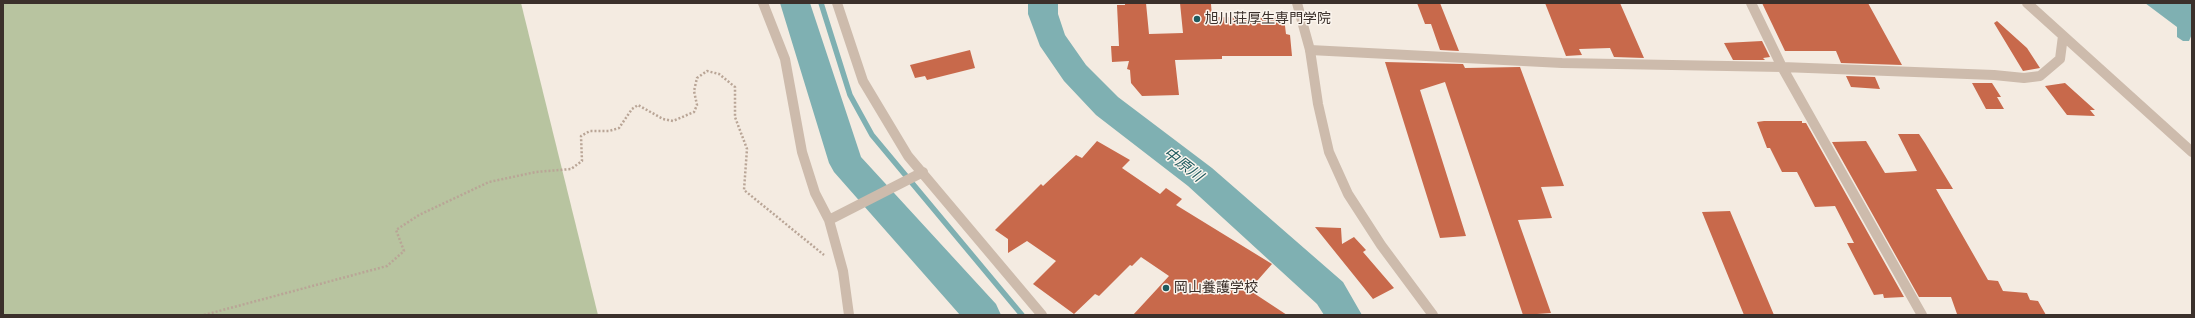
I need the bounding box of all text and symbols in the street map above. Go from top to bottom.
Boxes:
place label: 旭川荘厚生専門学院 [1205,11,1331,27]
marker: 旭川荘厚生専門学院 [1192,14,1202,24]
water label: 中原川 [1160,144,1206,186]
place label: 岡山養護学校 [1174,280,1258,296]
marker: 岡山養護学校 [1161,283,1171,293]

